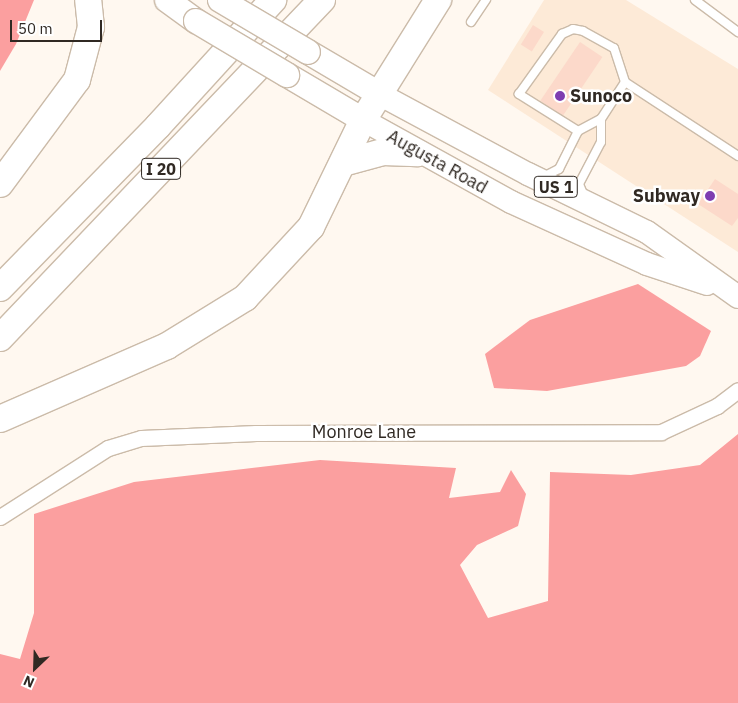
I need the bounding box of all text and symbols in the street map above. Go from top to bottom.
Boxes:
scale bar [12,10,105,42]
text: 50 m [18,19,53,38]
place label: Sunoco [570,85,632,107]
marker: Sunoco [554,90,566,102]
street label: Augusta Road [383,125,491,199]
road number: I 20 [141,156,181,182]
road number: US 1 [534,173,578,200]
place label: Subway [633,185,700,207]
marker: Subway [704,190,716,202]
street label: Monroe Lane [312,421,416,443]
north arrow [10,643,60,693]
text: N [21,671,37,692]

